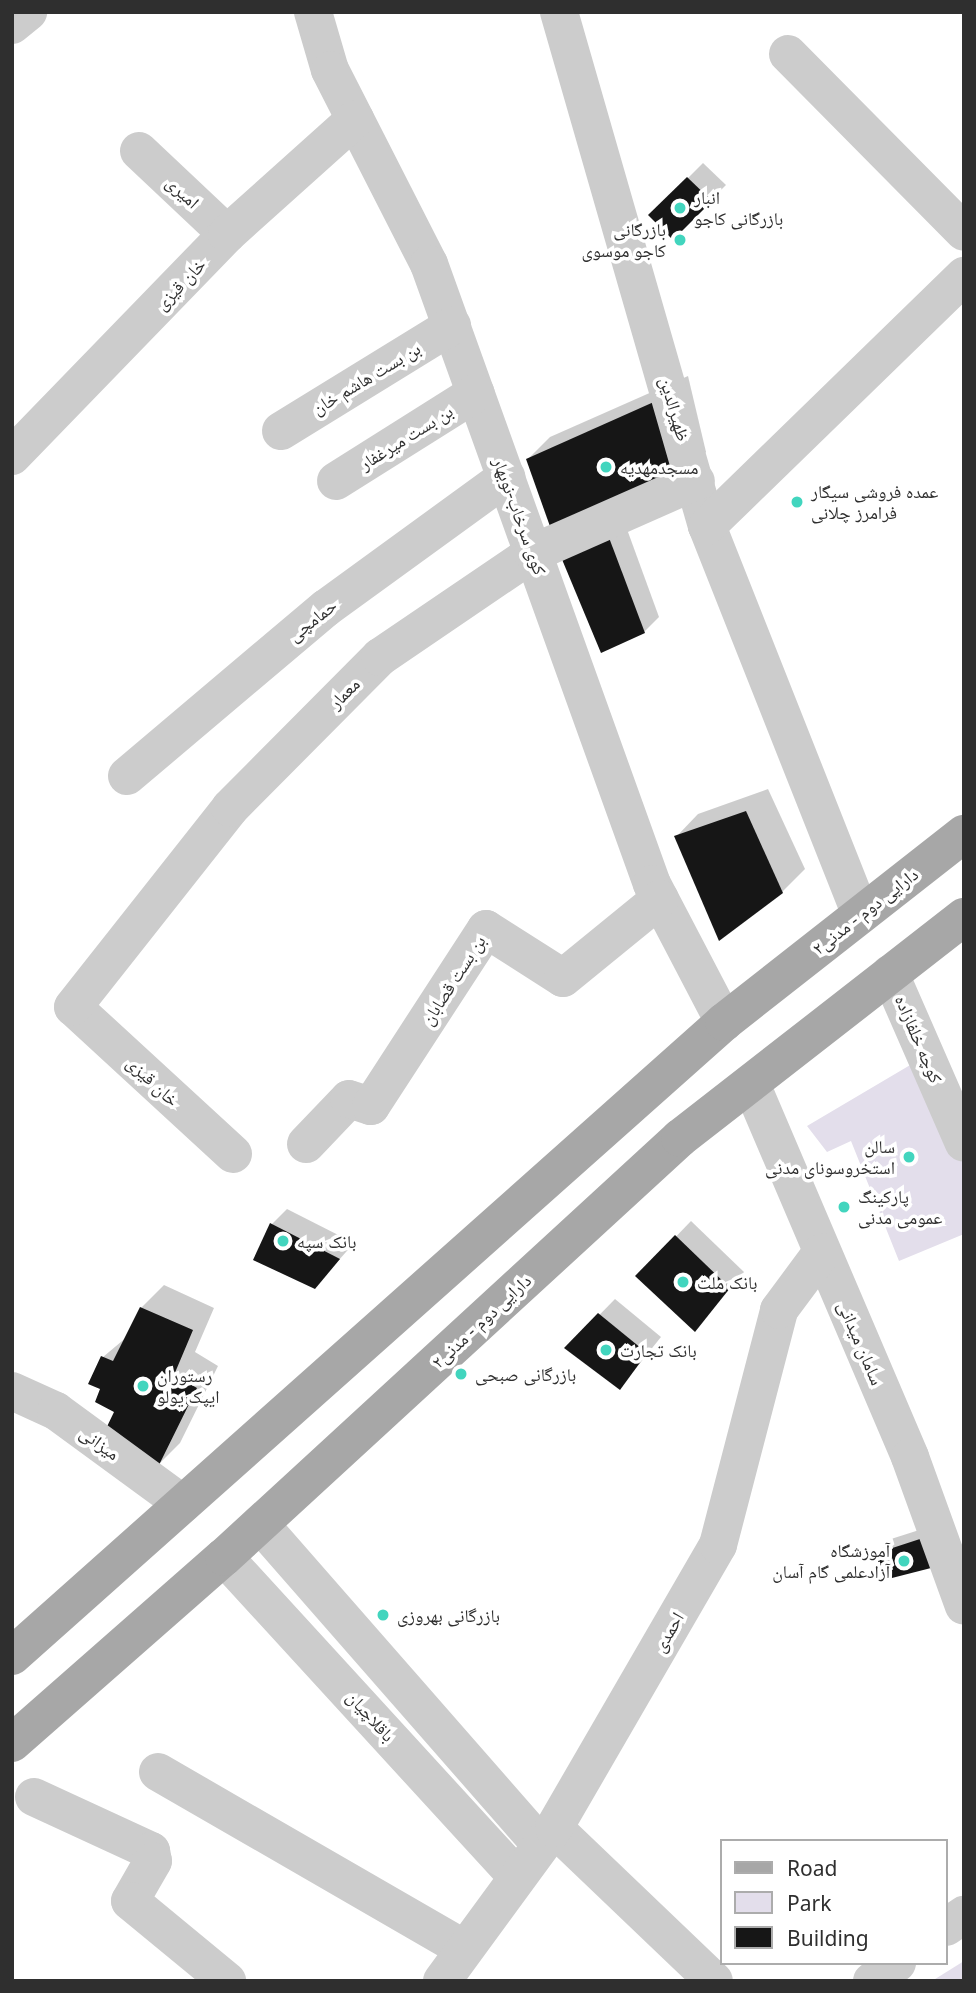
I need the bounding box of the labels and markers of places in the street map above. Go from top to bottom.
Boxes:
place label: انبار بازرگانی کاجو [694,187,783,230]
marker: انبار بازرگانی کاجو [672,200,688,216]
place label: بازرگانی کاجو موسوی [581,219,666,262]
marker: بازرگانی کاجو موسوی [672,232,688,248]
place label: مسجدمهدیه [620,456,699,478]
marker: مسجدمهدیه [598,459,614,475]
place label: عمده فروشی سیگار فرامرز چلانی [811,481,938,524]
marker: عمده فروشی سیگار فرامرز چلانی [789,494,805,510]
place label: سالن استخروسونای مدنی [765,1136,895,1178]
marker: سالن استخروسونای مدنی [901,1149,917,1165]
place label: پارکینگ عمومی مدنی [858,1186,942,1228]
marker: پارکینگ عمومی مدنی [836,1199,852,1215]
place label: بانک سپه [297,1230,357,1252]
marker: بانک سپه [275,1233,291,1249]
place label: بانک ملت [697,1271,757,1293]
marker: بانک ملت [675,1274,691,1290]
place label: بانک تجارت [620,1339,697,1361]
marker: بانک تجارت [598,1342,614,1358]
place label: بازرگانی صبحی [475,1363,576,1385]
place label: رستوران ایپک یولو [157,1365,219,1408]
marker: بازرگانی صبحی [453,1366,469,1382]
marker: رستوران ایپک یولو [135,1378,151,1394]
place label: آموزشگاه آزادعلمی گام آسان [772,1540,890,1582]
marker: آموزشگاه آزادعلمی گام آسان [896,1553,912,1569]
place label: بازرگانی بهروزی [397,1604,500,1626]
marker: بازرگانی بهروزی [375,1607,391,1623]

